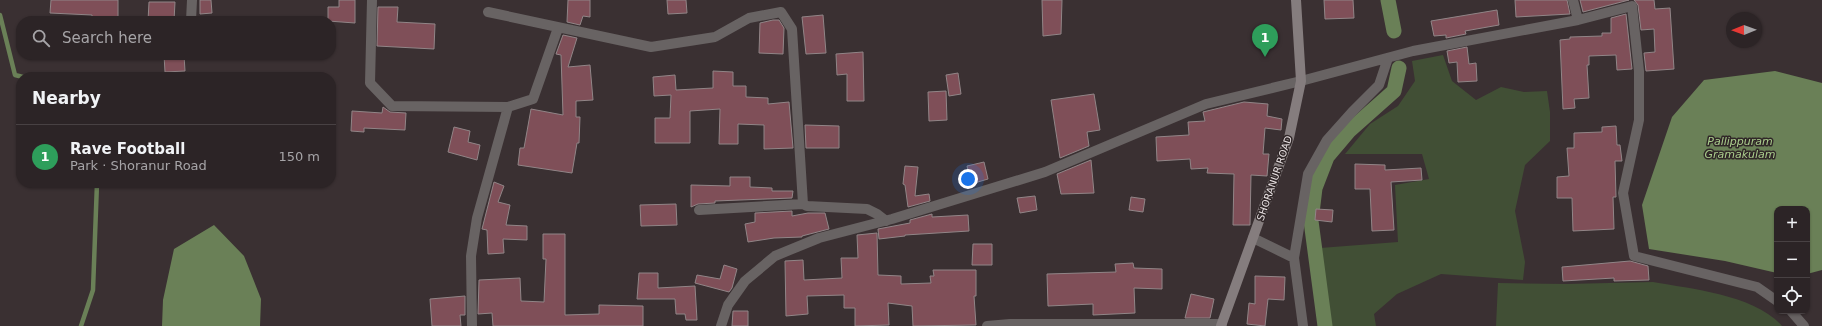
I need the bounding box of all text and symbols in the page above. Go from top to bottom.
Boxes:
north arrow [1726,12,1762,48]
search box [16,16,336,60]
pin: 1 [1252,24,1278,57]
icon: search [30,27,52,49]
text: Search here [62,29,152,47]
text: Nearby [32,88,101,108]
street label: SHORANUR ROAD [1255,134,1294,222]
water label: Pallippuram Gramakulam [1704,135,1776,161]
text: Rave Football [70,140,185,158]
text: 1 [40,149,50,164]
text: 150 m [278,149,320,164]
text: Park · Shoranur Road [70,158,207,173]
your location [958,169,978,189]
map controls [1774,206,1810,314]
button: + [1774,206,1810,242]
button: − [1774,242,1810,278]
button: locate [1774,278,1810,314]

